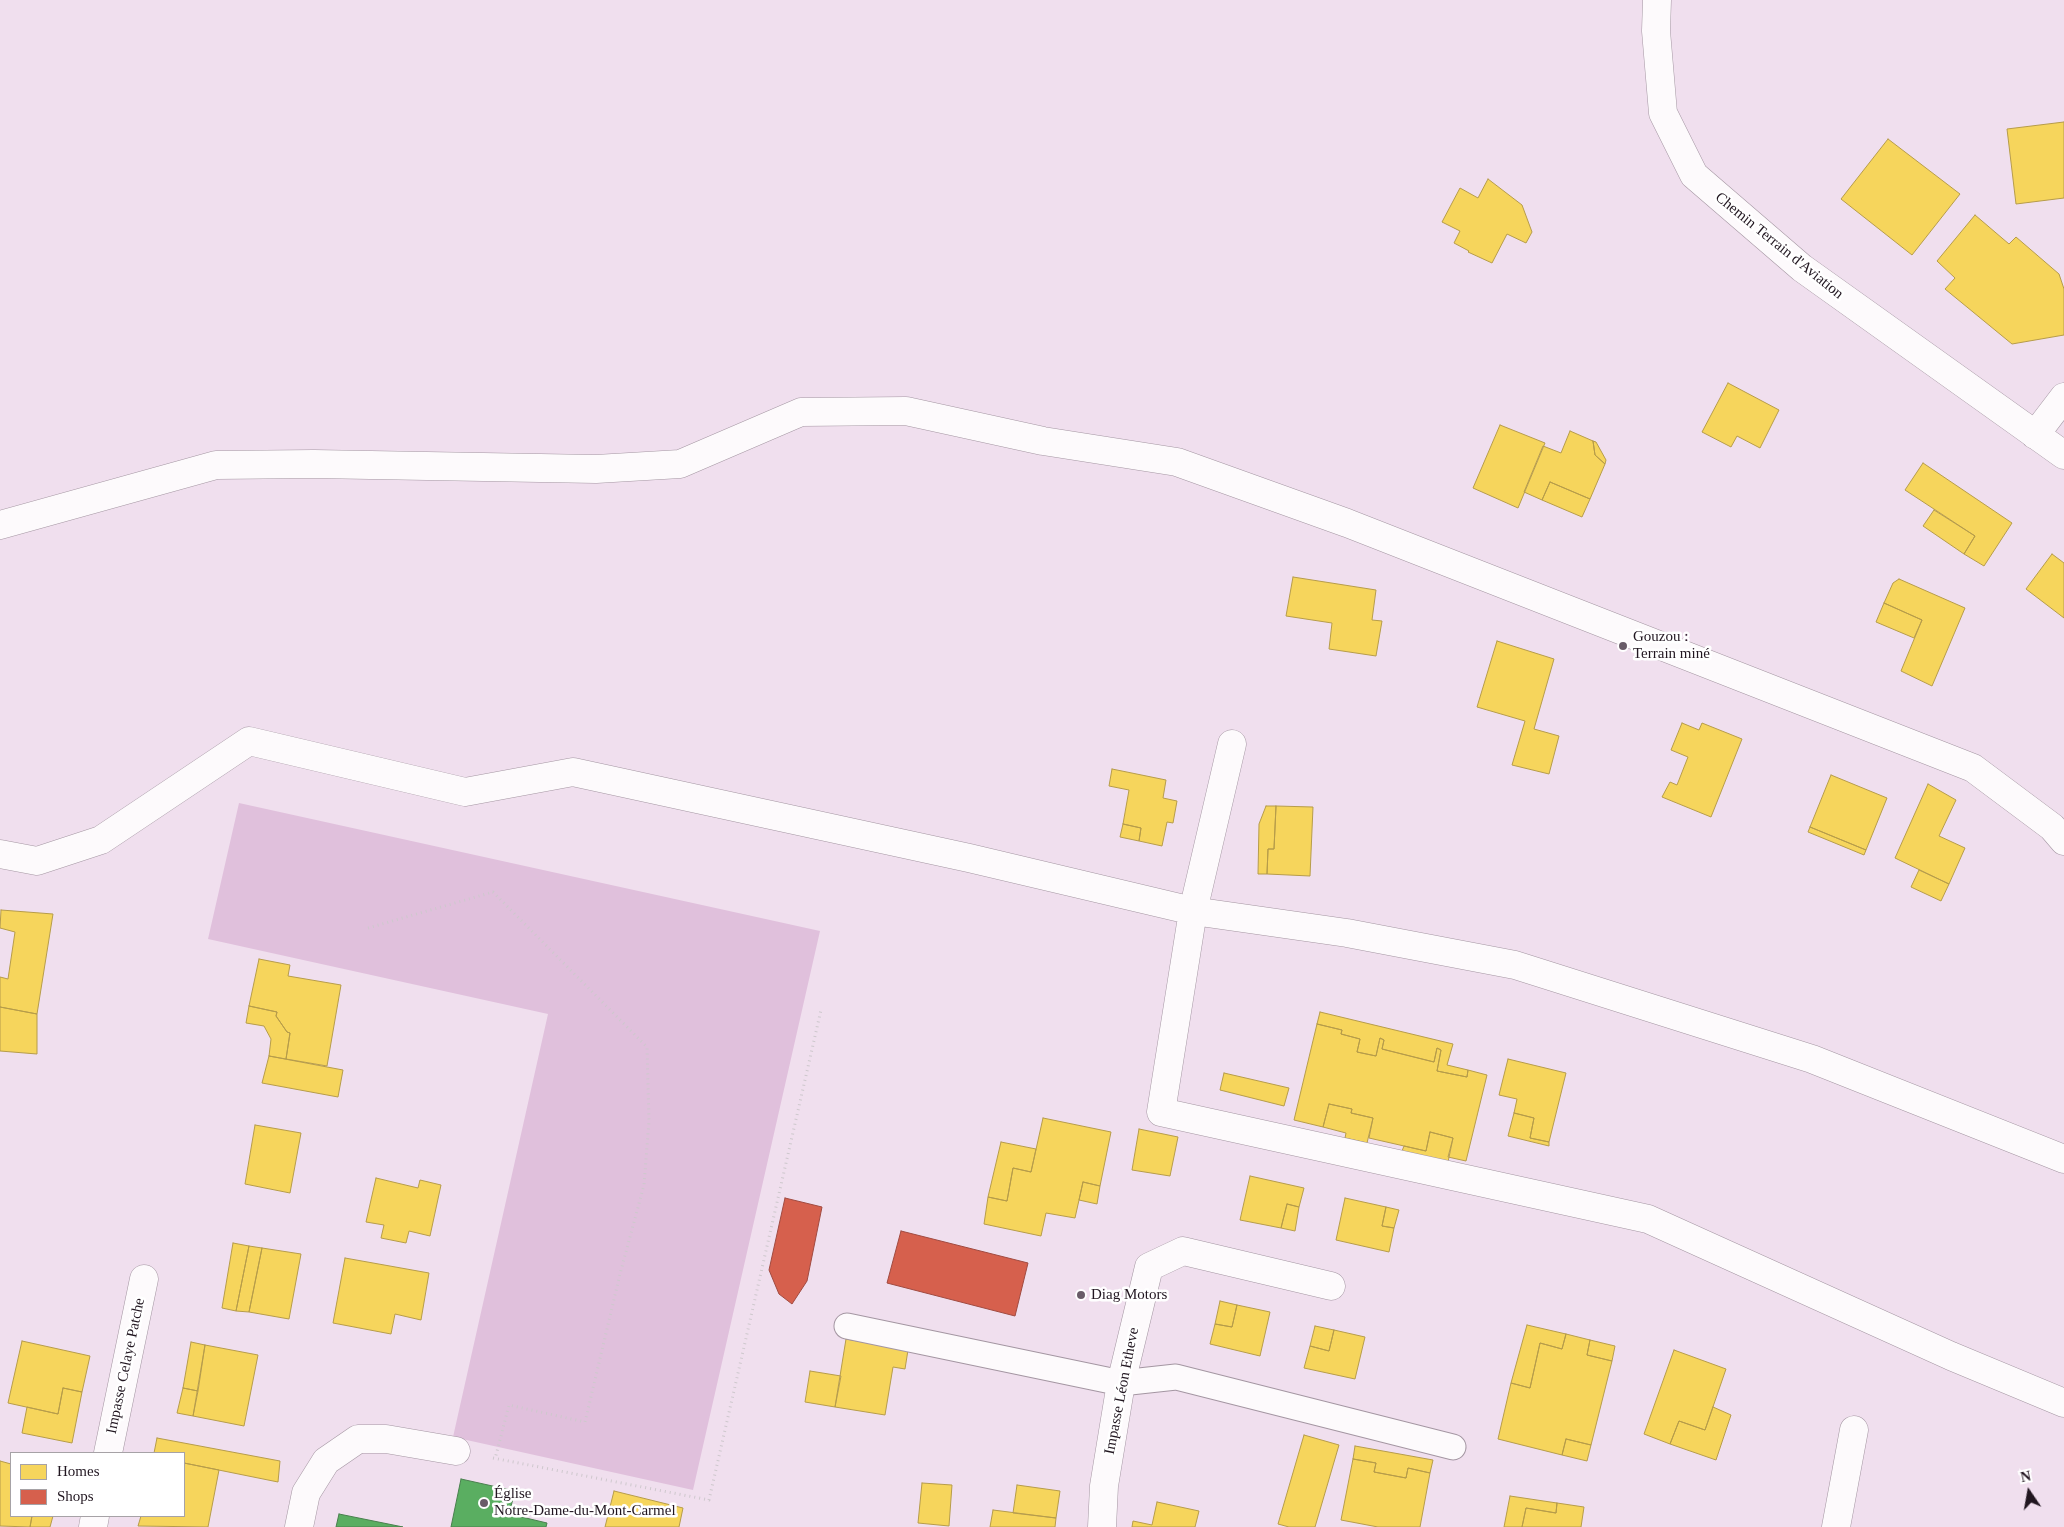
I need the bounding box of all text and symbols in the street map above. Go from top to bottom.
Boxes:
street label: Chemin Terrain d'Aviation [1711,189,1847,303]
place label: Gouzou : Terrain miné [1633,628,1710,663]
marker: Gouzou : Terrain miné [1617,640,1629,652]
place label: Diag Motors [1091,1286,1167,1304]
marker: Diag Motors [1075,1289,1087,1301]
street label: Impasse Celaye Patche [103,1296,149,1436]
street label: Impasse Léon Etheve [1101,1326,1143,1456]
legend [10,1452,185,1517]
text: Homes [57,1463,100,1479]
north arrow [2004,1467,2054,1517]
text: N [2019,1468,2032,1485]
place label: Église Notre-Dame-du-Mont-Carmel [494,1485,676,1520]
text: Shops [57,1488,94,1504]
marker: Église Notre-Dame-du-Mont-Carmel [478,1497,490,1509]

